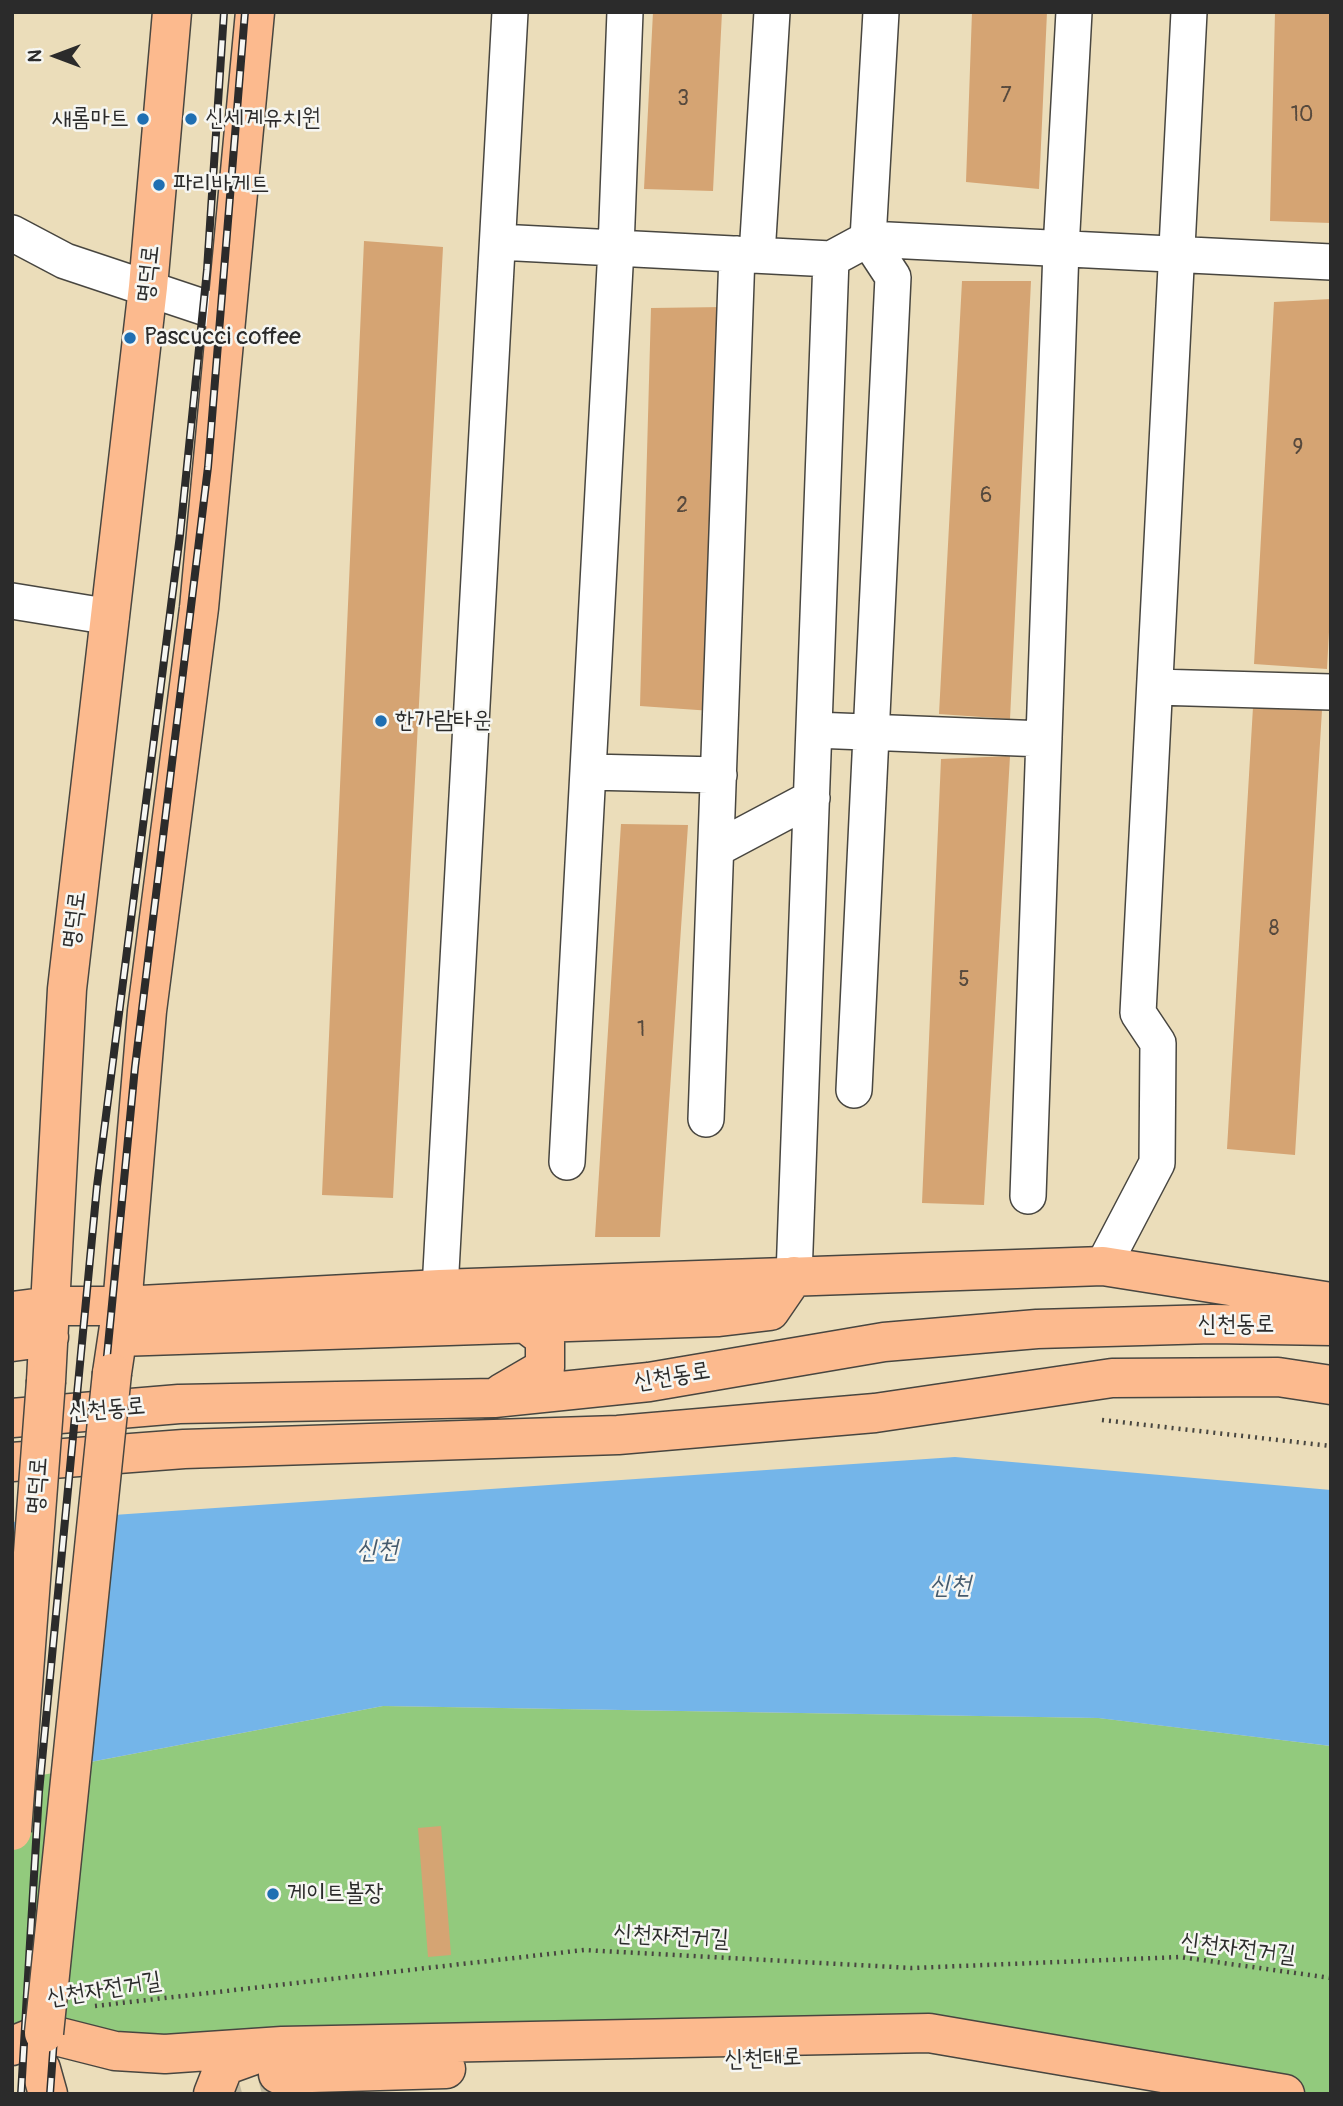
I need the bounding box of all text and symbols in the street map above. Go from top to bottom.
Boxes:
north arrow [21,21,91,91]
text: N [23,50,47,62]
house number: 7 [1000,84,1012,110]
house number: 3 [677,87,689,113]
house number: 10 [1291,103,1313,129]
place label: 새롬마트 [52,105,129,133]
place label: 신세계유치원 [205,105,321,133]
marker: 새롬마트 [135,111,151,127]
marker: 신세계유치원 [183,111,199,127]
place label: 파리바게트 [173,171,270,199]
marker: 파리바게트 [151,177,167,193]
street label: 명덕로 [132,244,166,304]
place label: Pascucci coffee [144,324,301,352]
marker: Pascucci coffee [122,330,138,346]
house number: 9 [1293,436,1303,462]
house number: 6 [980,484,992,510]
house number: 2 [676,494,688,520]
place label: 한가람타운 [395,707,492,735]
marker: 한가람타운 [373,713,389,729]
street label: 명덕로 [57,889,93,951]
house number: 8 [1269,917,1279,943]
house number: 5 [958,968,970,994]
house number: 1 [637,1018,645,1044]
street label: 신천동로 [1197,1311,1275,1339]
street label: 신천동로 [632,1357,712,1397]
street label: 신천동로 [67,1392,147,1428]
street label: 명덕로 [22,1456,54,1516]
water label: 신천 [356,1535,398,1567]
water label: 신천 [929,1570,971,1602]
place label: 게이트볼장 [287,1880,384,1908]
marker: 게이트볼장 [265,1886,281,1902]
street label: 신천자전거길 [612,1920,730,1954]
street label: 신천자전거길 [1179,1928,1297,1970]
street label: 신천자전거길 [45,1967,163,2013]
street label: 신천대로 [724,2043,802,2075]

